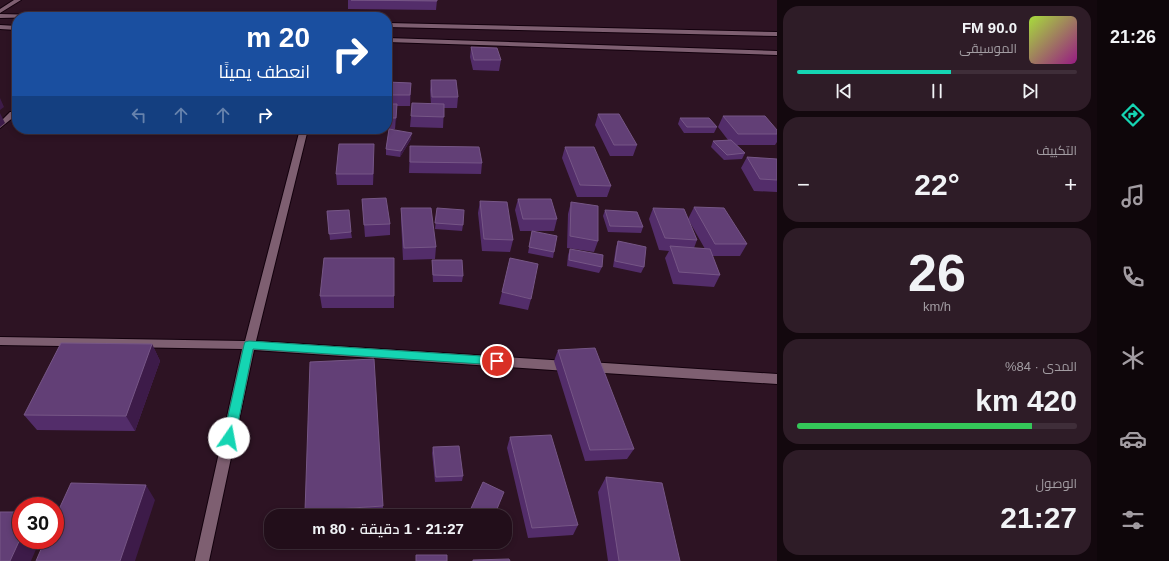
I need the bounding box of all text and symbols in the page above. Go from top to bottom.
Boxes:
text: 90.0 FM [962,19,1017,36]
text: 20 m [246,22,310,53]
text: 21:26 [1110,27,1156,47]
icon: right [324,28,376,80]
text: الموسيقى [959,41,1017,56]
text: انعطف يمينًا [219,62,310,82]
icon: previous [833,80,855,102]
icon: pause [926,80,948,102]
icon: next [1019,80,1041,102]
icon: directions [1119,101,1147,129]
icon: left [128,104,150,126]
icon: ahead [170,104,192,126]
icon: ahead [212,104,234,126]
icon: right [254,104,276,126]
text: التكييف [1036,143,1077,158]
text: 22° [914,168,960,201]
text: − [797,172,810,197]
text: + [1064,172,1077,197]
icon: music [1119,182,1147,210]
text: 26 [908,244,966,302]
icon: phone [1119,263,1147,291]
text: km/h [923,299,951,314]
pin [480,344,514,378]
icon: climate [1119,344,1147,372]
icon: arrive [486,350,508,372]
text: المدى · 84% [1005,359,1077,374]
text: 420 km [975,384,1077,417]
position arrow [208,417,250,459]
icon: car [1119,425,1147,453]
text: الوصول [1036,476,1077,491]
speed limit sign: 30 [12,497,64,549]
text: 21:27 [1000,501,1077,534]
icon: filters [1119,506,1147,534]
text: 21:27 · 1 دقيقة · 80 m [312,520,464,537]

